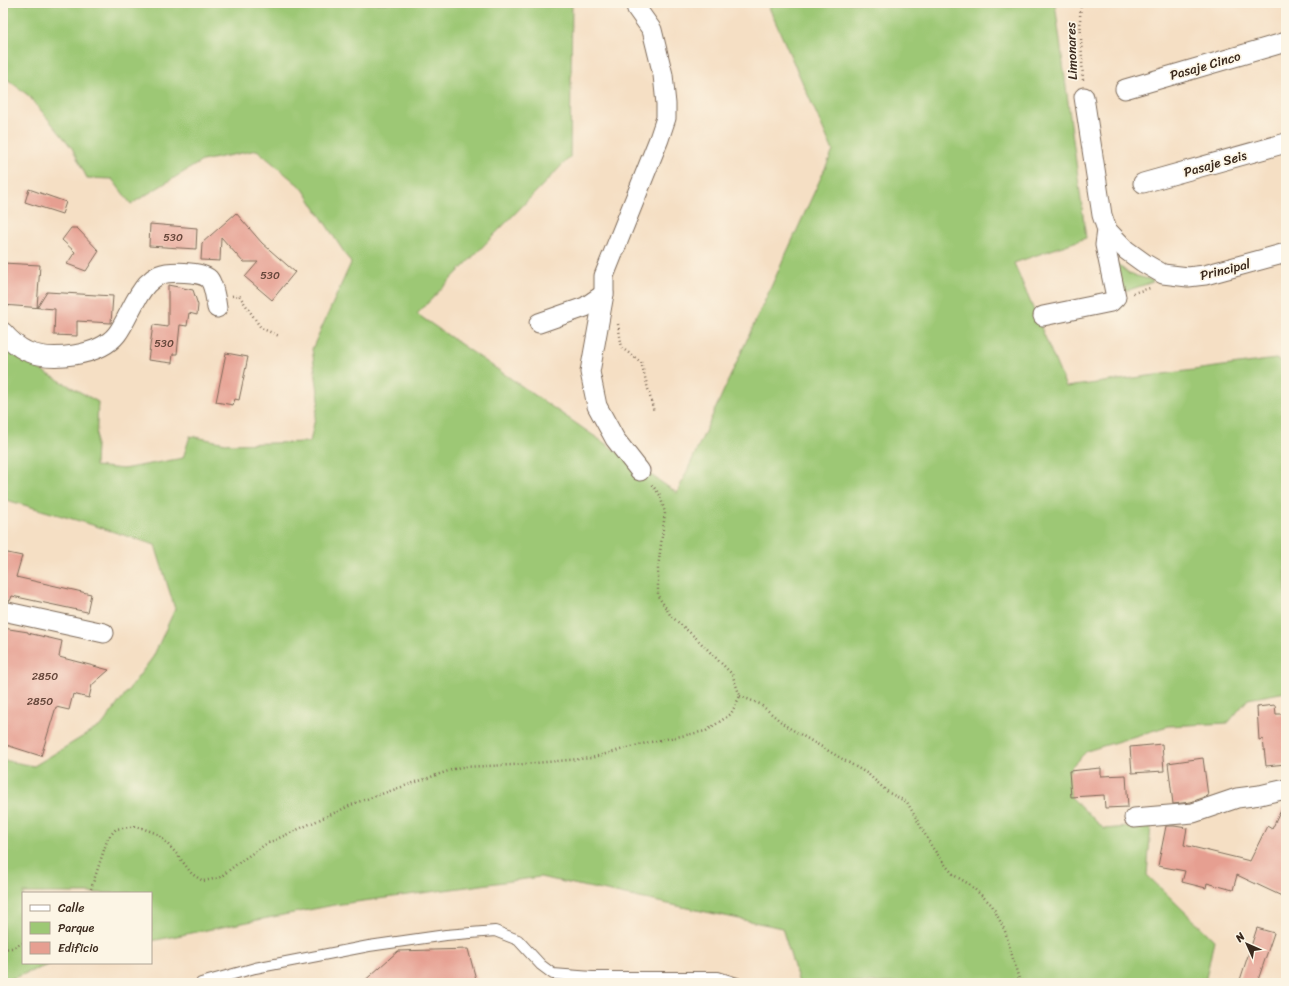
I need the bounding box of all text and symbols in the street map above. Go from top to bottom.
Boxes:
street label: Limonares [1059,21,1084,80]
street label: Pasaje Cinco [1167,44,1244,87]
street label: Pasaje Seis [1181,143,1250,183]
house number: 530 [163,228,183,247]
street label: Principal [1198,252,1253,287]
house number: 530 [260,266,280,285]
house number: 530 [154,334,174,353]
house number: 2850 [32,667,58,686]
house number: 2850 [27,692,53,711]
legend [22,892,152,964]
text: Calle [58,897,85,919]
text: Parque [58,917,95,939]
north arrow [1227,924,1267,964]
text: N [1230,928,1250,947]
text: Edificio [58,937,98,959]

